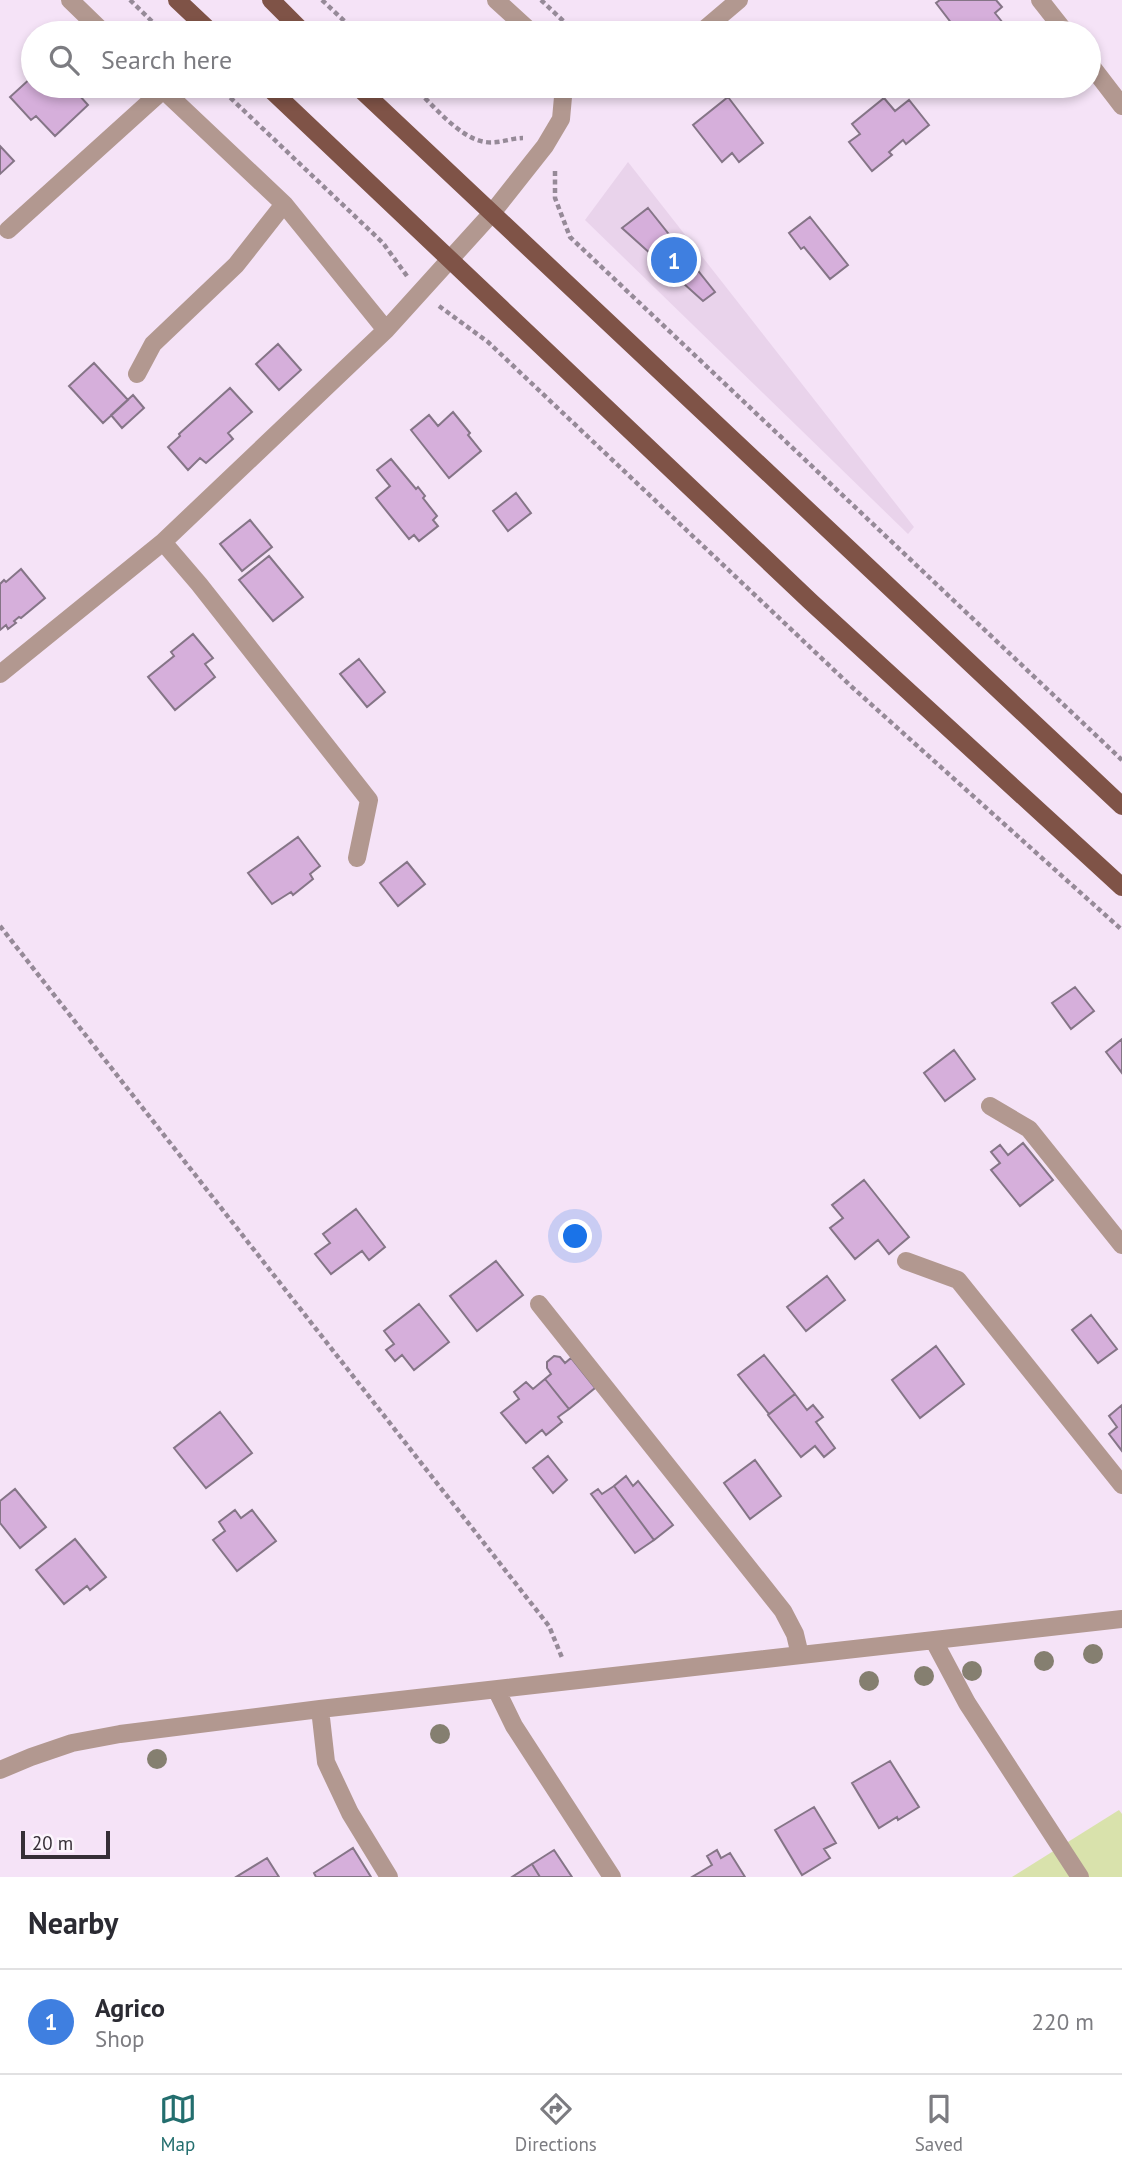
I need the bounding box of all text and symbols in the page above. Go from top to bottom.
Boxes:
search box [21,21,1101,98]
icon: search [45,41,83,79]
text: Search here [101,43,232,76]
pin: 1 [651,234,697,286]
your location [558,1219,592,1253]
scale bar [21,1828,110,1860]
text: 20 m [32,1831,73,1855]
text: Nearby [28,1903,118,1942]
text: Agrico [95,1991,165,2024]
text: 1 [44,2007,58,2036]
text: 220 m [1032,2007,1094,2036]
text: Shop [95,2024,145,2053]
tab: Map [159,2090,197,2156]
tab: Directions [515,2090,597,2156]
tab: Saved [915,2090,963,2156]

